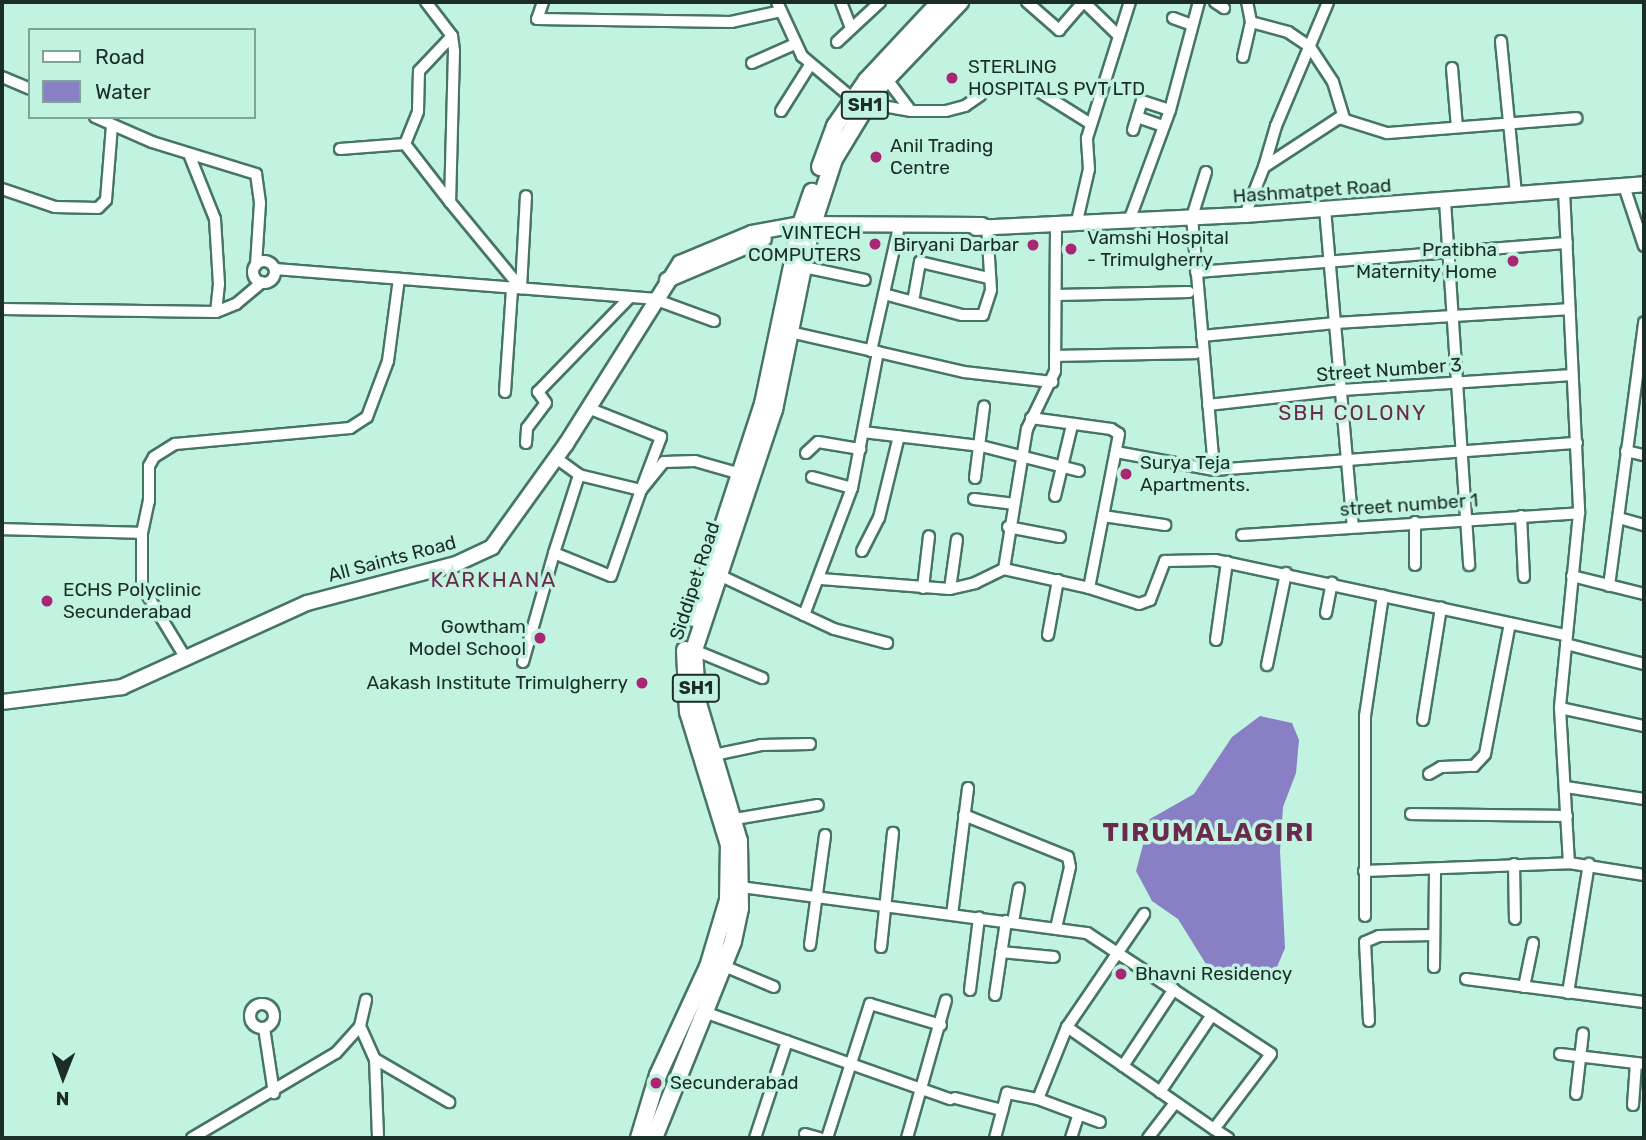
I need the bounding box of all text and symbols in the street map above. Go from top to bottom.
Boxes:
legend [28,28,256,119]
text: Road [95,44,145,69]
place label: STERLING HOSPITALS PVT LTD [968,56,1146,100]
marker: STERLING HOSPITALS PVT LTD [942,68,962,88]
text: Water [95,79,151,104]
road number: SH1 [840,90,890,120]
place label: Anil Trading Centre [890,135,994,179]
marker: Anil Trading Centre [868,149,884,165]
street label: Hashmatpet Road [1232,174,1392,208]
place label: VINTECH COMPUTERS [748,222,861,266]
place label: Vamshi Hospital - Trimulgherry [1087,227,1229,271]
place label: Biryani Darbar [893,234,1019,256]
marker: VINTECH COMPUTERS [867,236,883,252]
marker: Biryani Darbar [1025,237,1041,253]
marker: Vamshi Hospital - Trimulgherry [1061,239,1081,259]
place label: Pratibha Maternity Home [1356,239,1497,283]
marker: Pratibha Maternity Home [1503,251,1523,271]
street label: Street Number 3 [1315,354,1463,386]
district label: SBH COLONY [1280,400,1426,426]
place label: Surya Teja Apartments. [1140,452,1250,496]
marker: Surya Teja Apartments. [1118,466,1134,482]
street label: street number 1 [1339,489,1479,521]
street label: Siddipet Road [665,519,725,643]
street label: All Saints Road [325,531,459,587]
district label: KARKHANA [432,567,556,593]
place label: ECHS Polyclinic Secunderabad [63,579,201,623]
marker: ECHS Polyclinic Secunderabad [37,591,57,611]
place label: Gowtham Model School [408,616,526,660]
marker: Gowtham Model School [532,630,548,646]
place label: Aakash Institute Trimulgherry [366,672,628,694]
road number: SH1 [672,674,720,702]
marker: Aakash Institute Trimulgherry [634,675,650,691]
district label: TIRUMALAGIRI [1104,817,1314,849]
place label: Bhavni Residency [1135,963,1292,985]
marker: Bhavni Residency [1113,966,1129,982]
north arrow [28,1042,98,1112]
place label: Secunderabad [670,1072,798,1094]
marker: Secunderabad [648,1075,664,1091]
text: N [56,1087,70,1110]

